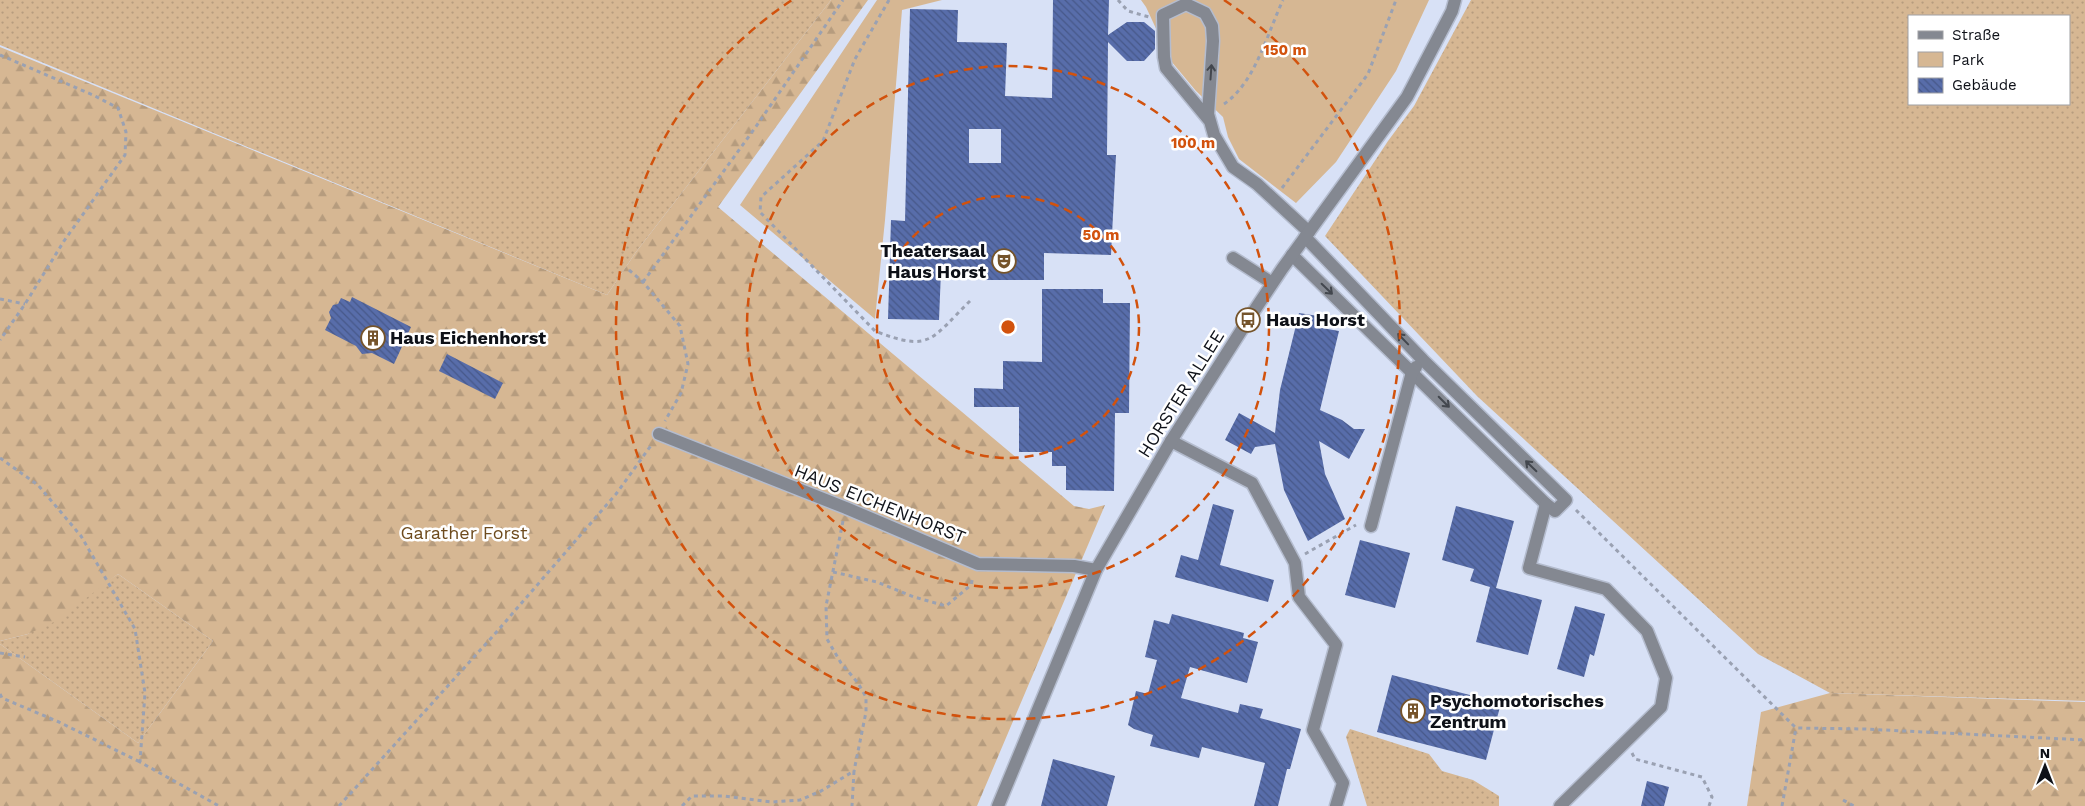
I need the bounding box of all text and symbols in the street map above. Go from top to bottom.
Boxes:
legend [1908,15,2070,105]
text: Straße [1952,26,2000,44]
text: 150 m [1263,41,1307,59]
text: Park [1952,51,1985,69]
one-way arrow [1207,64,1216,80]
text: Gebäude [1952,76,2017,94]
text: 100 m [1171,134,1215,152]
text: 50 m [1083,226,1119,244]
place label: Theatersaal Haus Horst [880,240,986,282]
theatre icon: Theatersaal Haus Horst [991,248,1017,274]
one-way arrow [1321,283,1333,295]
bus stop icon: Haus Horst [1235,307,1261,333]
place label: Haus Horst [1266,309,1365,330]
centre of rings [999,318,1017,336]
building icon: Haus Eichenhorst [360,325,386,351]
street label: HORSTER ALLEE [1133,326,1228,461]
place label: Haus Eichenhorst [390,327,546,348]
one-way arrow [1397,333,1409,346]
one-way arrow [1437,396,1450,408]
street label: HAUS EICHENHORST [792,460,969,548]
one-way arrow [1525,460,1537,472]
park label: Garather Forst [400,522,528,543]
place label: Psychomotorisches Zentrum [1430,690,1604,732]
building icon: Psychomotorisches Zentrum [1400,698,1426,724]
north arrow [2020,741,2070,791]
text: N [2040,745,2050,761]

